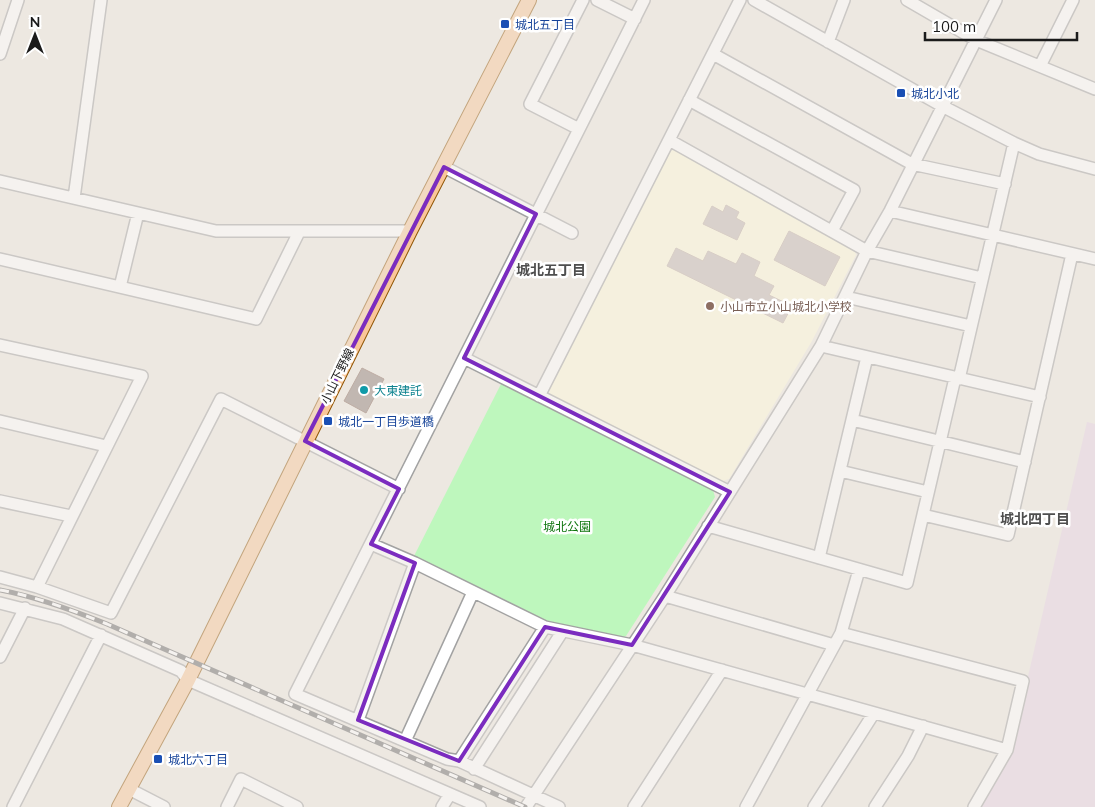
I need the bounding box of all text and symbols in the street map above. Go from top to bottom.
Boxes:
north arrow [10,10,60,60]
scale bar [925,10,1078,42]
text: N [30,13,40,31]
place label: 城北五丁目 [515,17,575,32]
text: 100 m [932,17,976,36]
marker: 城北五丁目 [499,18,511,30]
place label: 城北小北 [911,86,959,101]
marker: 城北小北 [895,87,907,99]
district label: 城北五丁目 [516,261,586,279]
place label: 小山市立小山城北小学校 [720,299,852,314]
marker: 小山市立小山城北小学校 [704,300,716,312]
street label: 小山下野線 [317,346,357,406]
place label: 大東建託 [374,383,422,398]
marker: 大東建託 [358,384,370,396]
place label: 城北一丁目歩道橋 [338,414,434,429]
marker: 城北一丁目歩道橋 [322,415,334,427]
district label: 城北四丁目 [1000,510,1070,528]
park label: 城北公園 [543,519,591,534]
place label: 城北六丁目 [168,752,228,767]
marker: 城北六丁目 [152,753,164,765]

